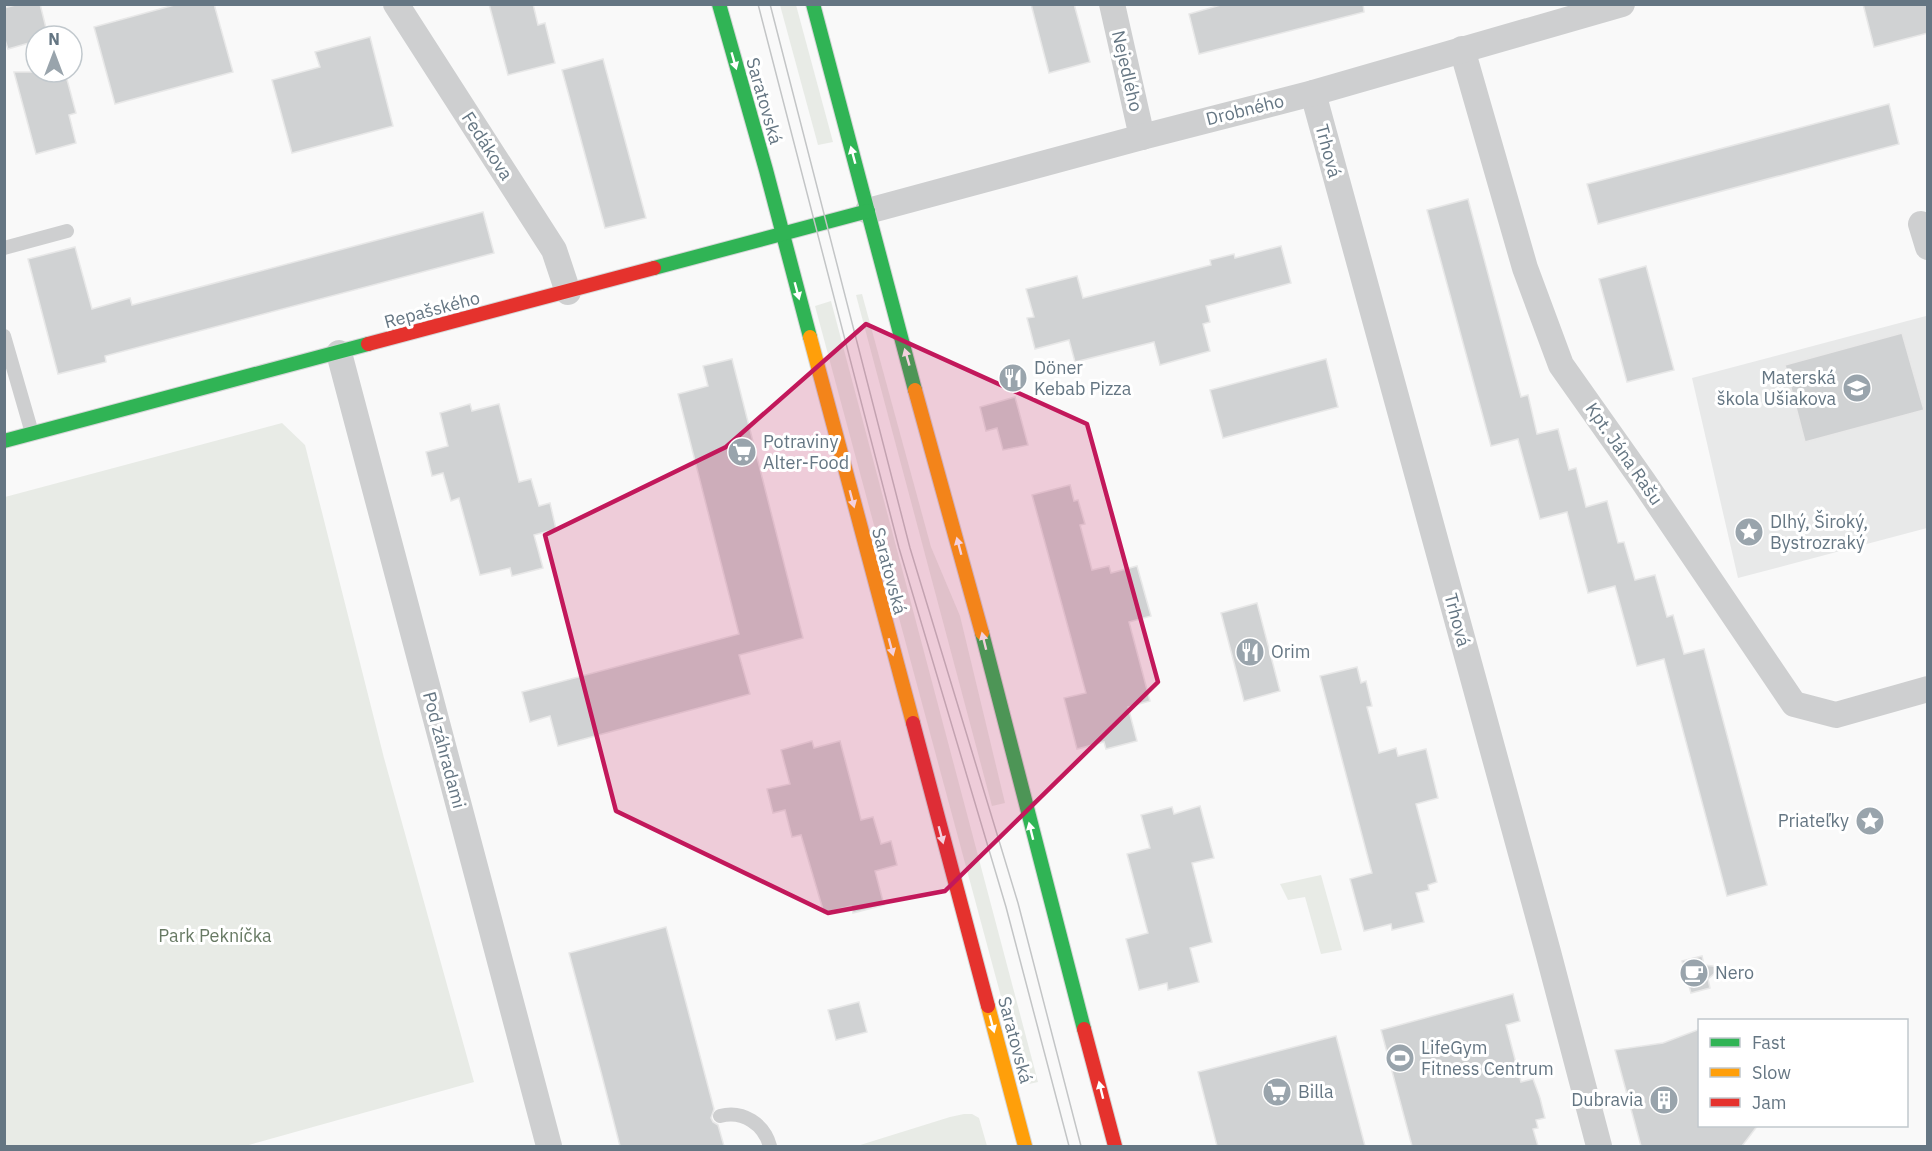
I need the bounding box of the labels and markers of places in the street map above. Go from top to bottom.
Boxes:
place label: Döner Kebab Pizza [1034,356,1132,400]
restaurant icon: Döner Kebab Pizza [997,362,1029,394]
place label: Materská škola Ušiakova [1717,366,1836,410]
school or university icon: Materská škola Ušiakova [1841,372,1873,404]
place label: Potraviny Alter-Food [763,430,849,474]
supermarket icon: Potraviny Alter-Food [726,436,758,468]
place label: Dlhý, Široký, Bystrozraký [1770,509,1868,554]
place icon: Dlhý, Široký, Bystrozraký [1733,516,1765,548]
restaurant icon: Orim [1234,636,1266,668]
place label: Orim [1271,640,1311,663]
place icon: Priateľky [1854,805,1886,837]
place label: Priateľky [1778,809,1849,832]
cafe icon: Nero [1678,957,1710,989]
place label: Nero [1715,961,1754,984]
place label: LifeGym Fitness Centrum [1421,1036,1554,1080]
sports icon: LifeGym Fitness Centrum [1384,1042,1416,1074]
supermarket icon: Billa [1261,1076,1293,1108]
place label: Billa [1298,1080,1334,1103]
building icon: Dubravia [1648,1084,1680,1116]
place label: Dubravia [1571,1088,1643,1111]

